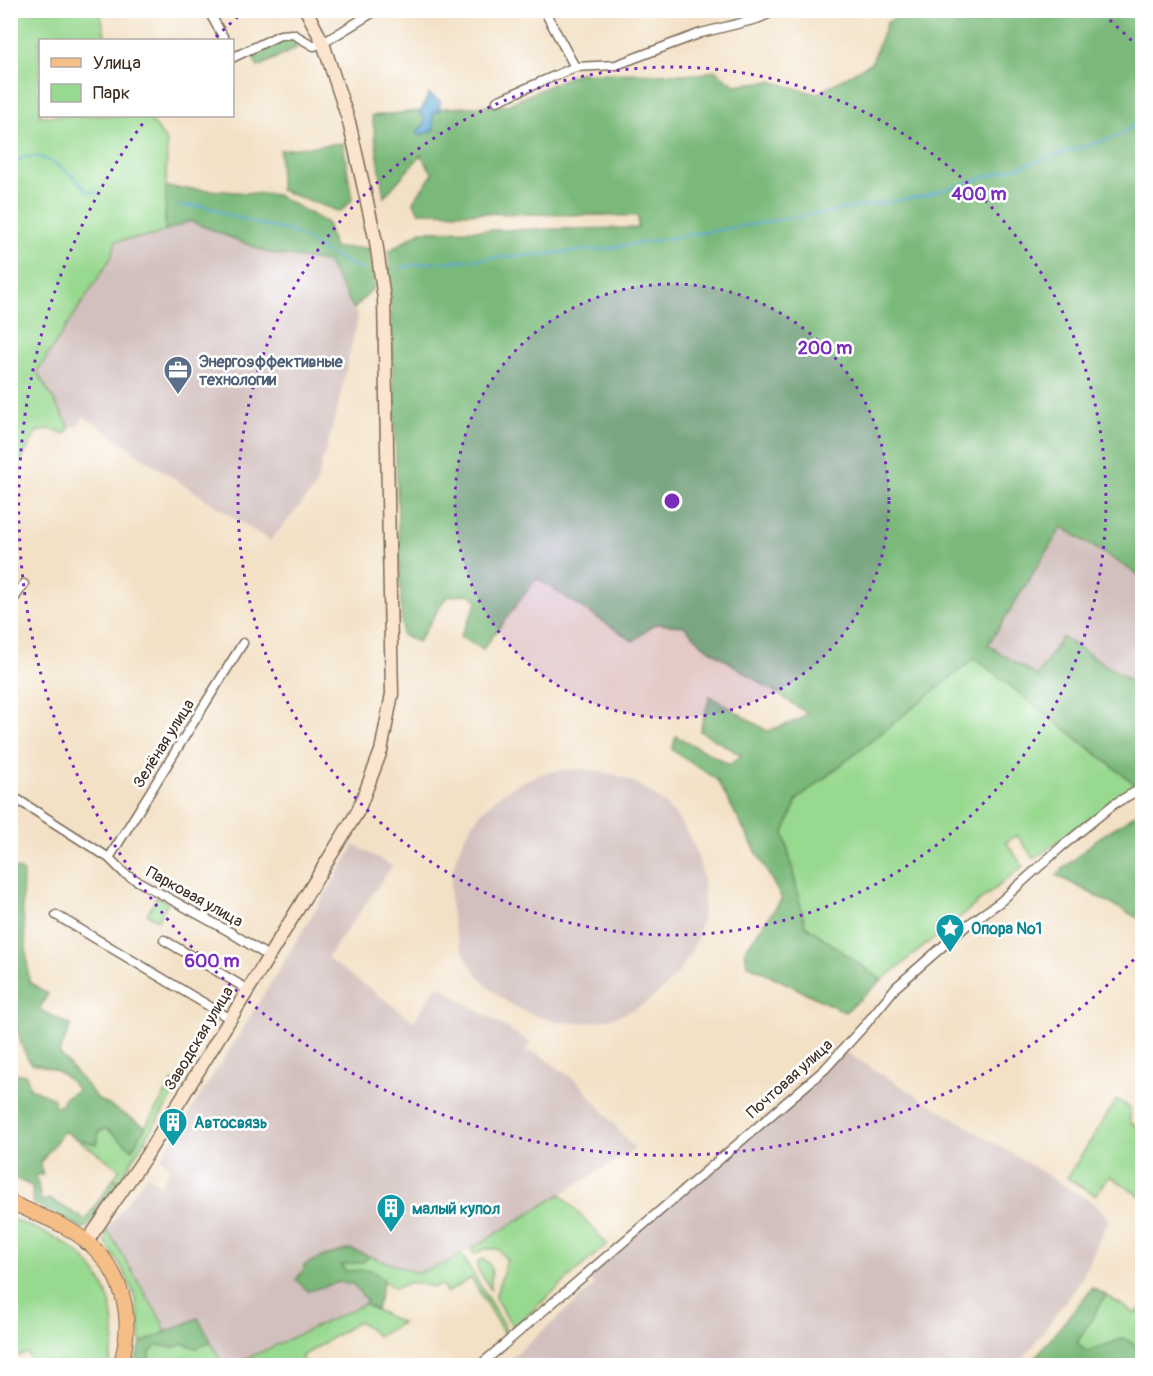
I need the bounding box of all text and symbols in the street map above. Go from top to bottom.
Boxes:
legend [39,39,234,117]
text: Улица [93,52,141,75]
text: Парк [93,82,130,105]
text: 400 m [952,183,1006,206]
text: 200 m [798,337,852,360]
place label: Энергоэффективные технологии [199,352,344,390]
office icon: Энергоэффективные технологии [162,354,194,396]
centre of rings [662,491,682,511]
street label: Зелёная улица [129,695,199,792]
street label: Парковая улица [143,862,246,932]
place icon: Опора №1 [934,912,966,954]
place label: Опора №1 [971,919,1042,939]
text: 600 m [185,950,239,973]
street label: Заводская улица [160,983,238,1094]
street label: Почтовая улица [742,1035,837,1123]
building icon: Автосвязь [157,1106,189,1148]
place label: Автосвязь [194,1113,267,1133]
building icon: малый купол [375,1192,407,1234]
place label: малый купол [412,1199,500,1219]

